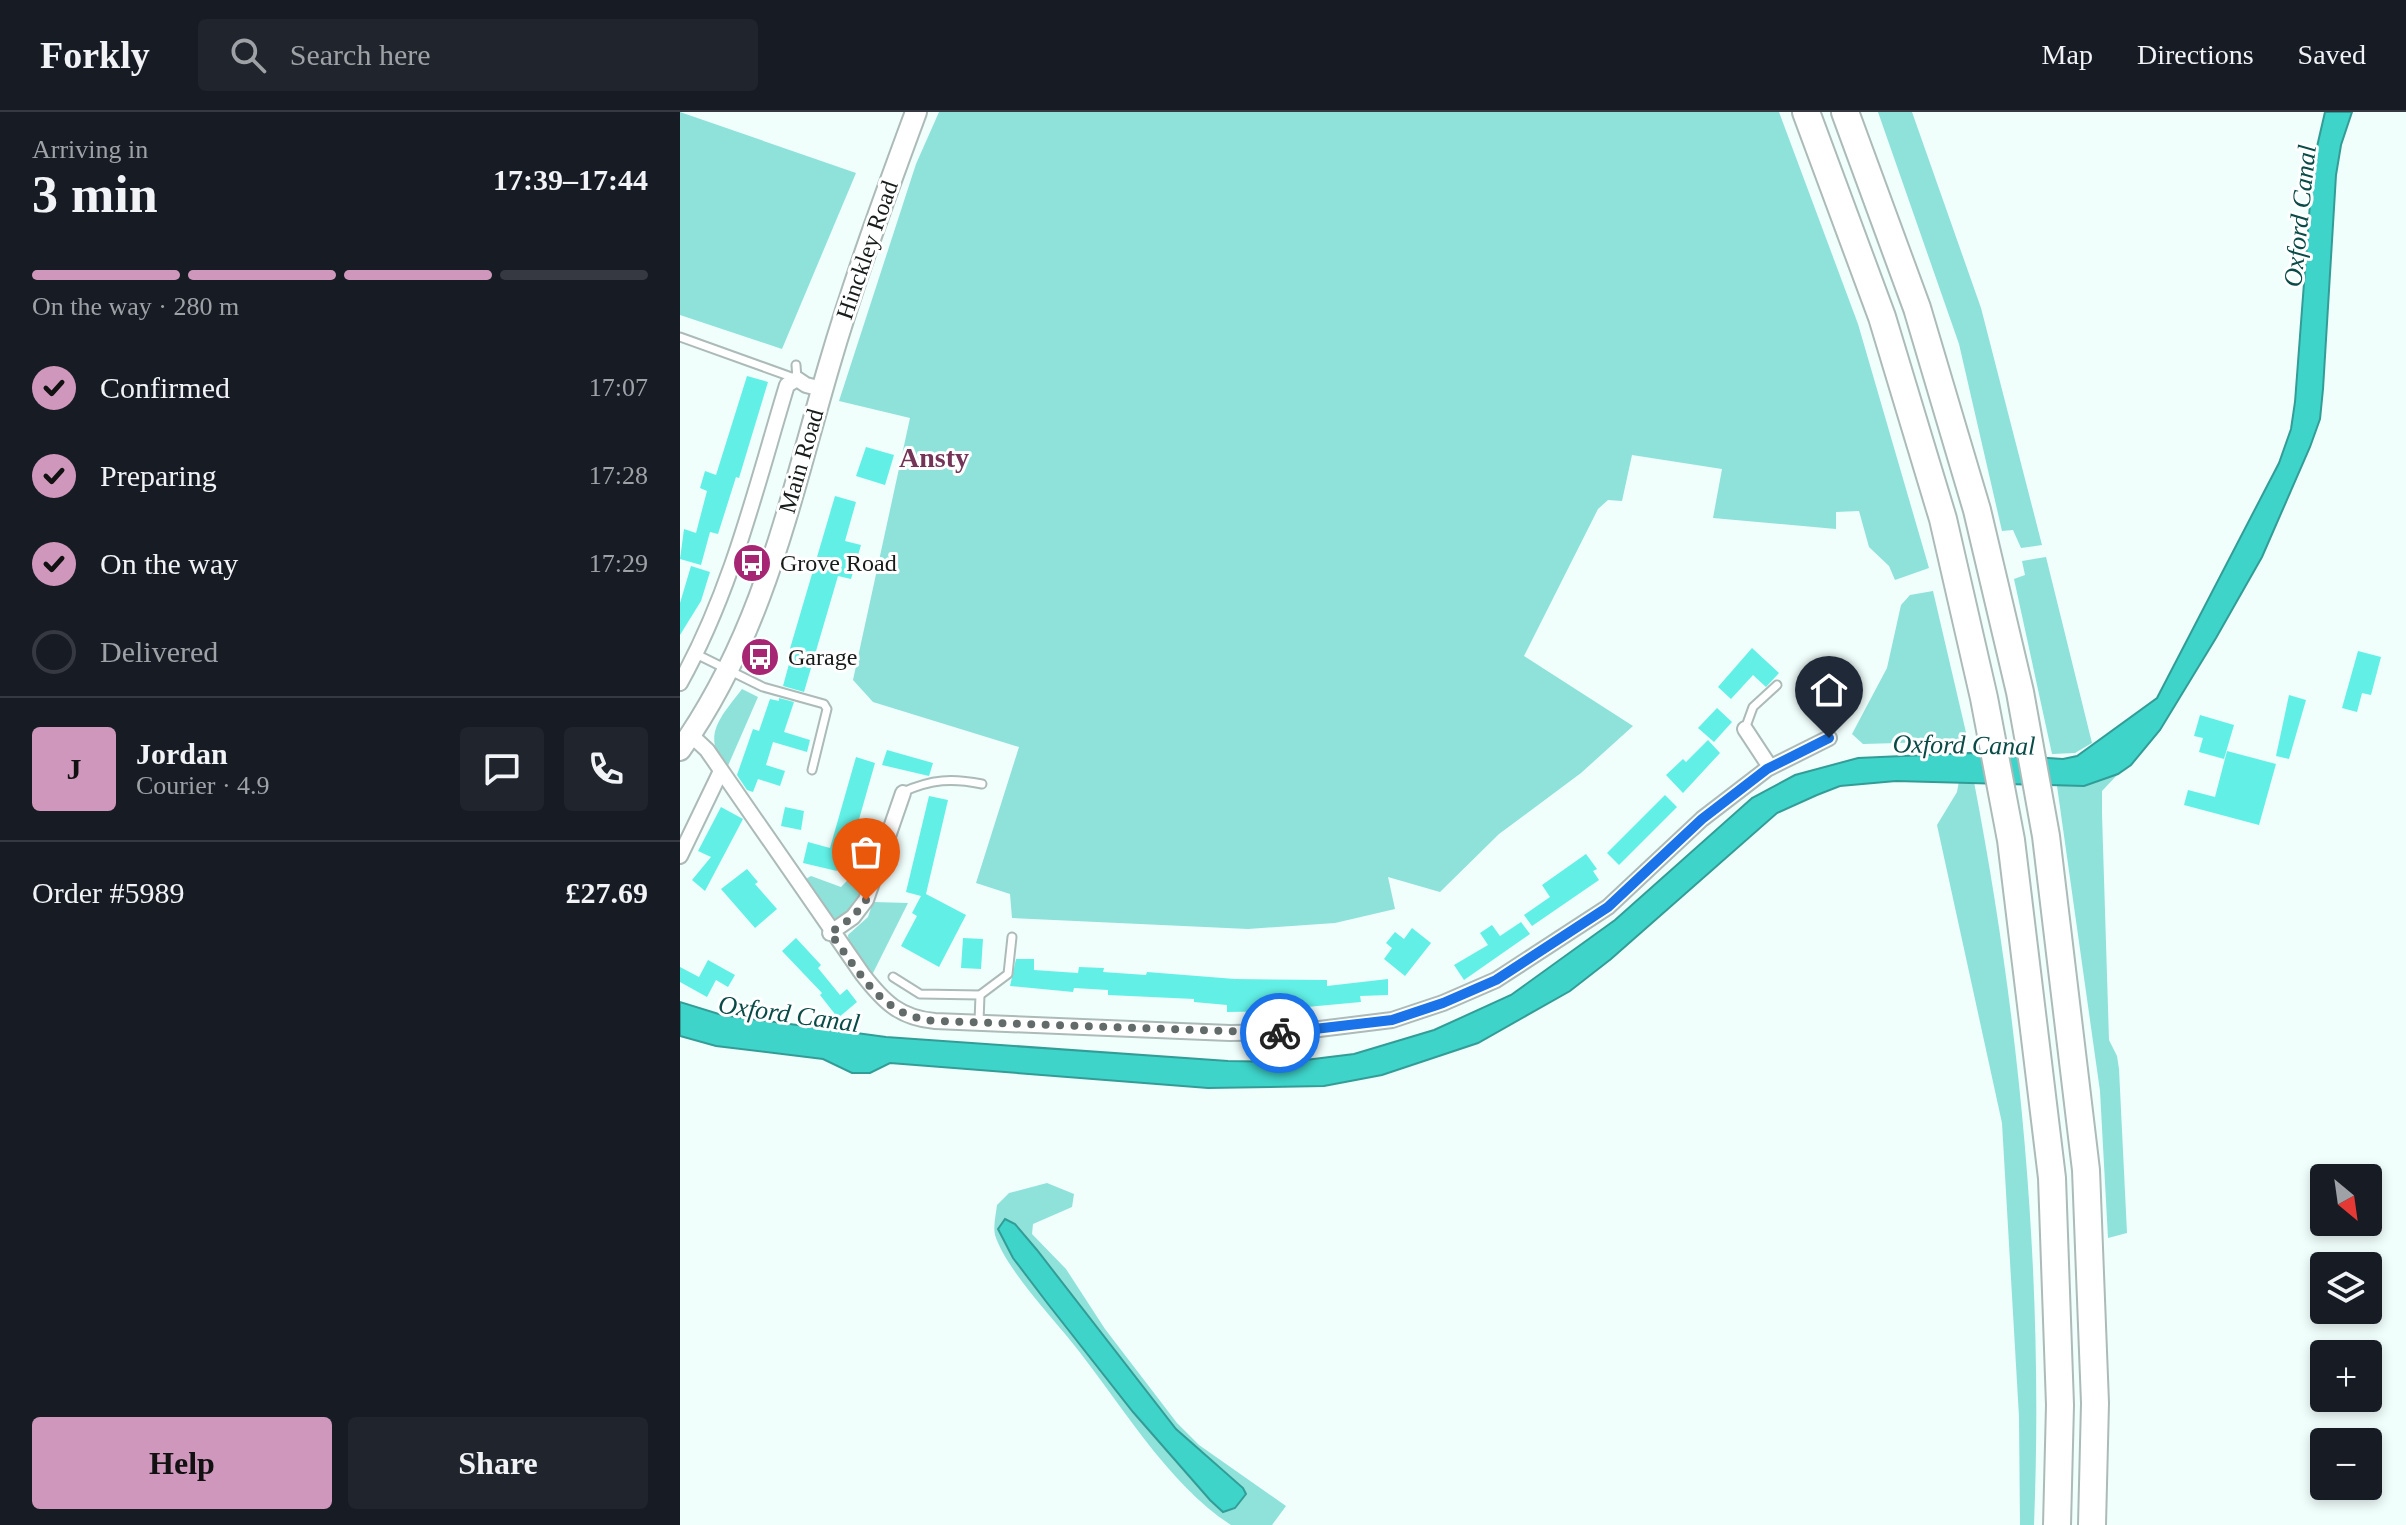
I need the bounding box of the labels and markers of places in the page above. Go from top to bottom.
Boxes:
bus stop icon: Grove Road [731,542,773,584]
place label: Grove Road [780,550,897,576]
bus stop icon: Garage [739,636,781,678]
place label: Garage [788,644,857,670]
pin [1795,656,1863,738]
pin [832,818,900,900]

